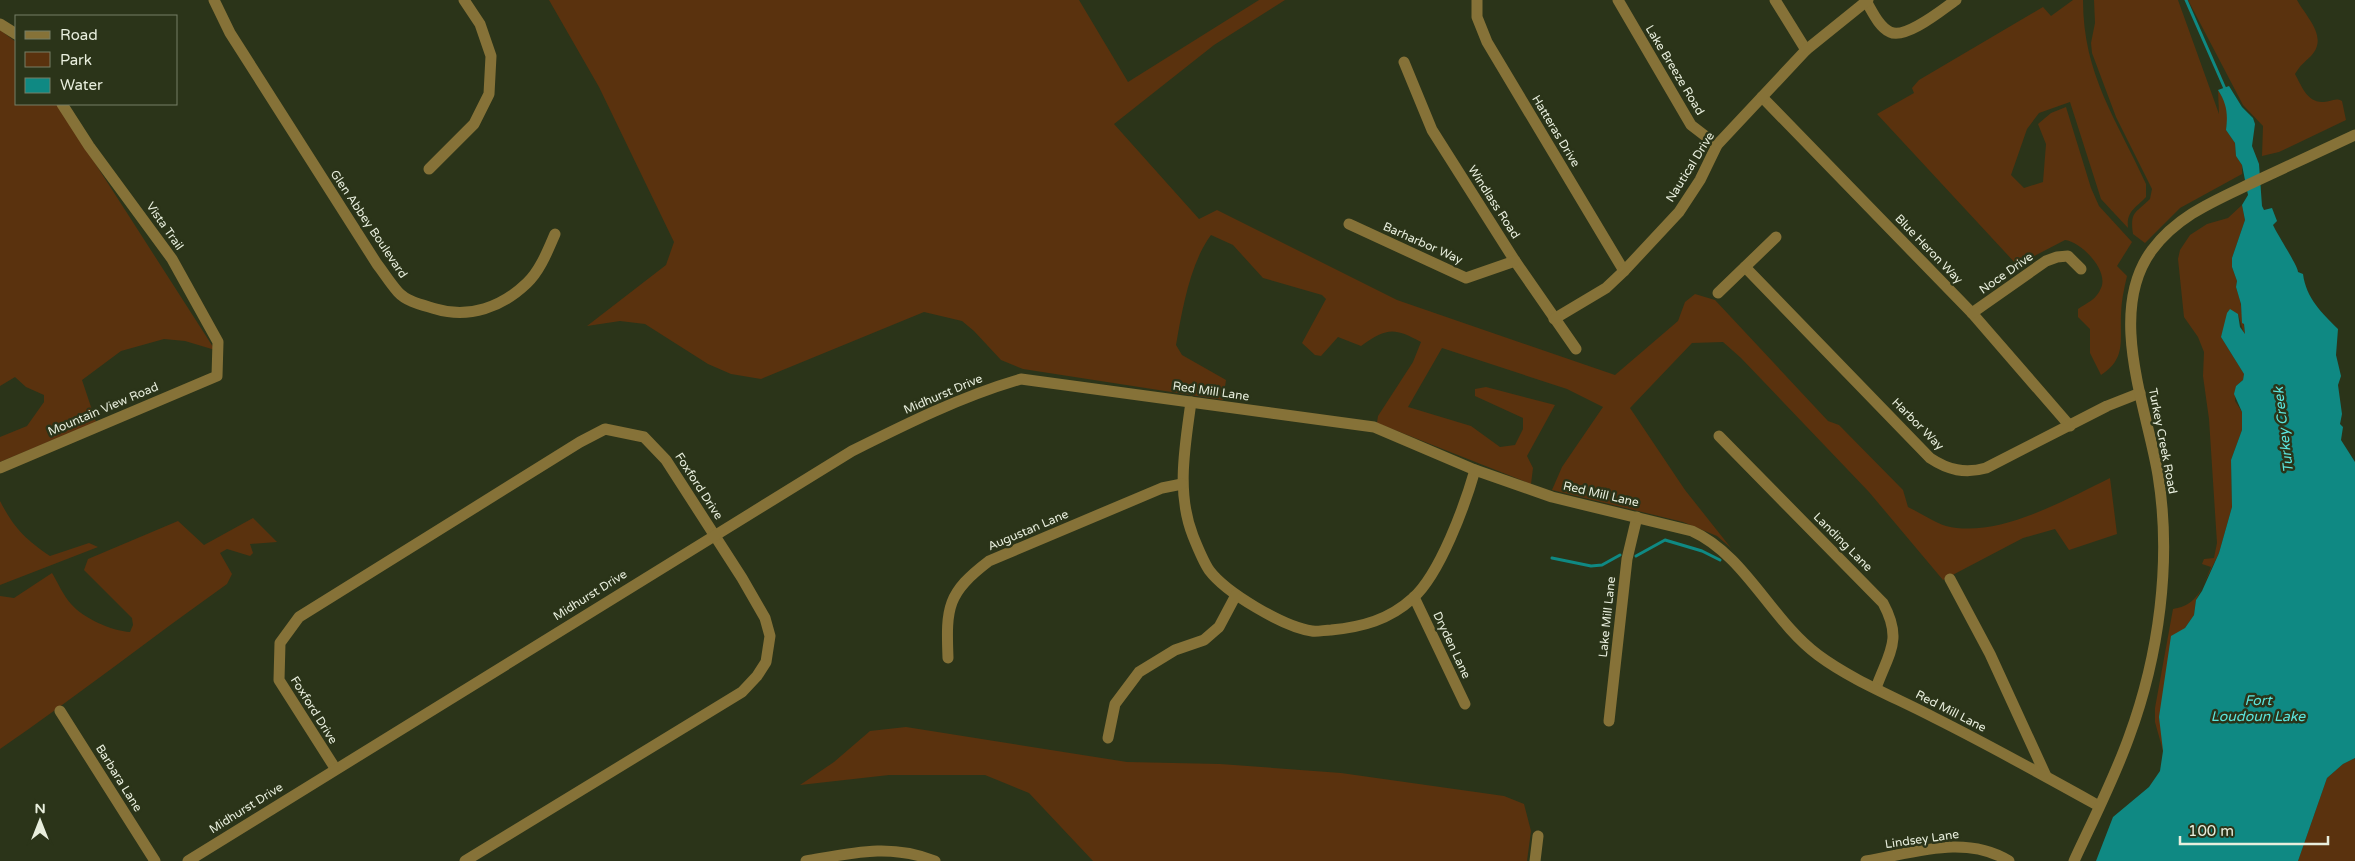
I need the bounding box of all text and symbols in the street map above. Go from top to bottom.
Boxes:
legend [15,15,178,105]
street label: Lake Breeze Road [1643,23,1707,117]
text: Road [60,26,98,44]
text: Park [60,51,92,69]
text: Water [60,76,103,94]
street label: Hatteras Drive [1529,93,1583,170]
street label: Nautical Drive [1663,129,1717,205]
street label: Windlass Road [1465,163,1523,241]
street label: Glen Abbey Boulevard [328,167,410,281]
street label: Vista Trail [143,199,187,253]
street label: Blue Heron Way [1892,211,1966,287]
street label: Barharbor Way [1381,219,1465,267]
street label: Noce Drive [1976,249,2036,297]
street label: Midhurst Drive [902,371,985,417]
street label: Mountain View Road [46,379,160,439]
street label: Red Mill Lane [1172,379,1250,403]
water label: Turkey Creek [2270,385,2297,474]
street label: Turkey Creek Road [2146,387,2180,495]
street label: Harbor Way [1889,395,1947,453]
street label: Foxford Drive [672,450,726,522]
street label: Red Mill Lane [1562,478,1640,510]
street label: Augustan Lane [986,507,1071,553]
street label: Landing Lane [1811,510,1875,574]
street label: Midhurst Drive [551,567,630,623]
street label: Lake Mill Lane [1596,576,1618,658]
street label: Dryden Lane [1430,609,1474,681]
street label: Foxford Drive [288,674,340,746]
street label: Red Mill Lane [1913,687,1989,735]
water label: Fort Loudoun Lake [2211,692,2306,725]
street label: Barbara Lane [93,742,145,814]
street label: Midhurst Drive [207,780,286,836]
north arrow [15,796,65,846]
text: N [34,800,46,817]
scale bar [2180,814,2328,846]
text: 100 m [2188,822,2234,840]
street label: Lindsey Lane [1884,827,1960,851]

